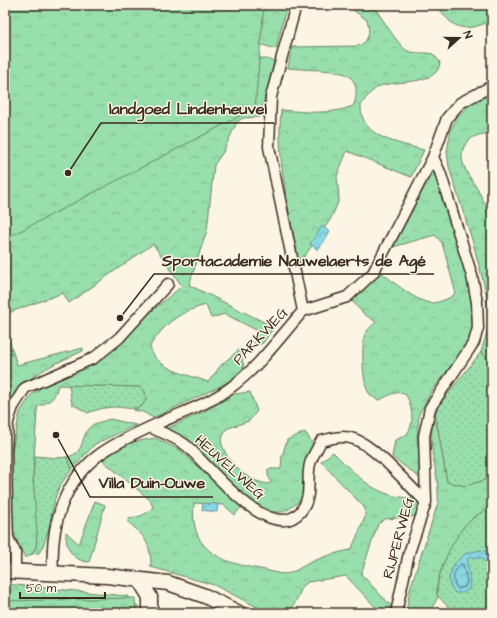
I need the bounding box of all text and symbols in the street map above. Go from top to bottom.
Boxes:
north arrow [439,18,479,58]
text: N [460,29,476,41]
callout: landgoed Lindenheuvel [101,95,274,123]
text: landgoed Lindenheuvel [109,98,267,122]
callout: Sportacademie Nauwelaerts de Agé [154,246,434,274]
text: Sportacademie Nauwelaerts de Agé [161,250,426,274]
street label: PARKWEG [228,302,293,370]
street label: HEUVELWEG [190,430,270,505]
callout: Villa Duin-Ouwe [90,469,213,497]
text: Villa Duin-Ouwe [98,472,206,494]
street label: RIJPERWEG [378,495,420,581]
scale bar [20,574,105,600]
text: 50 m [26,580,57,597]

